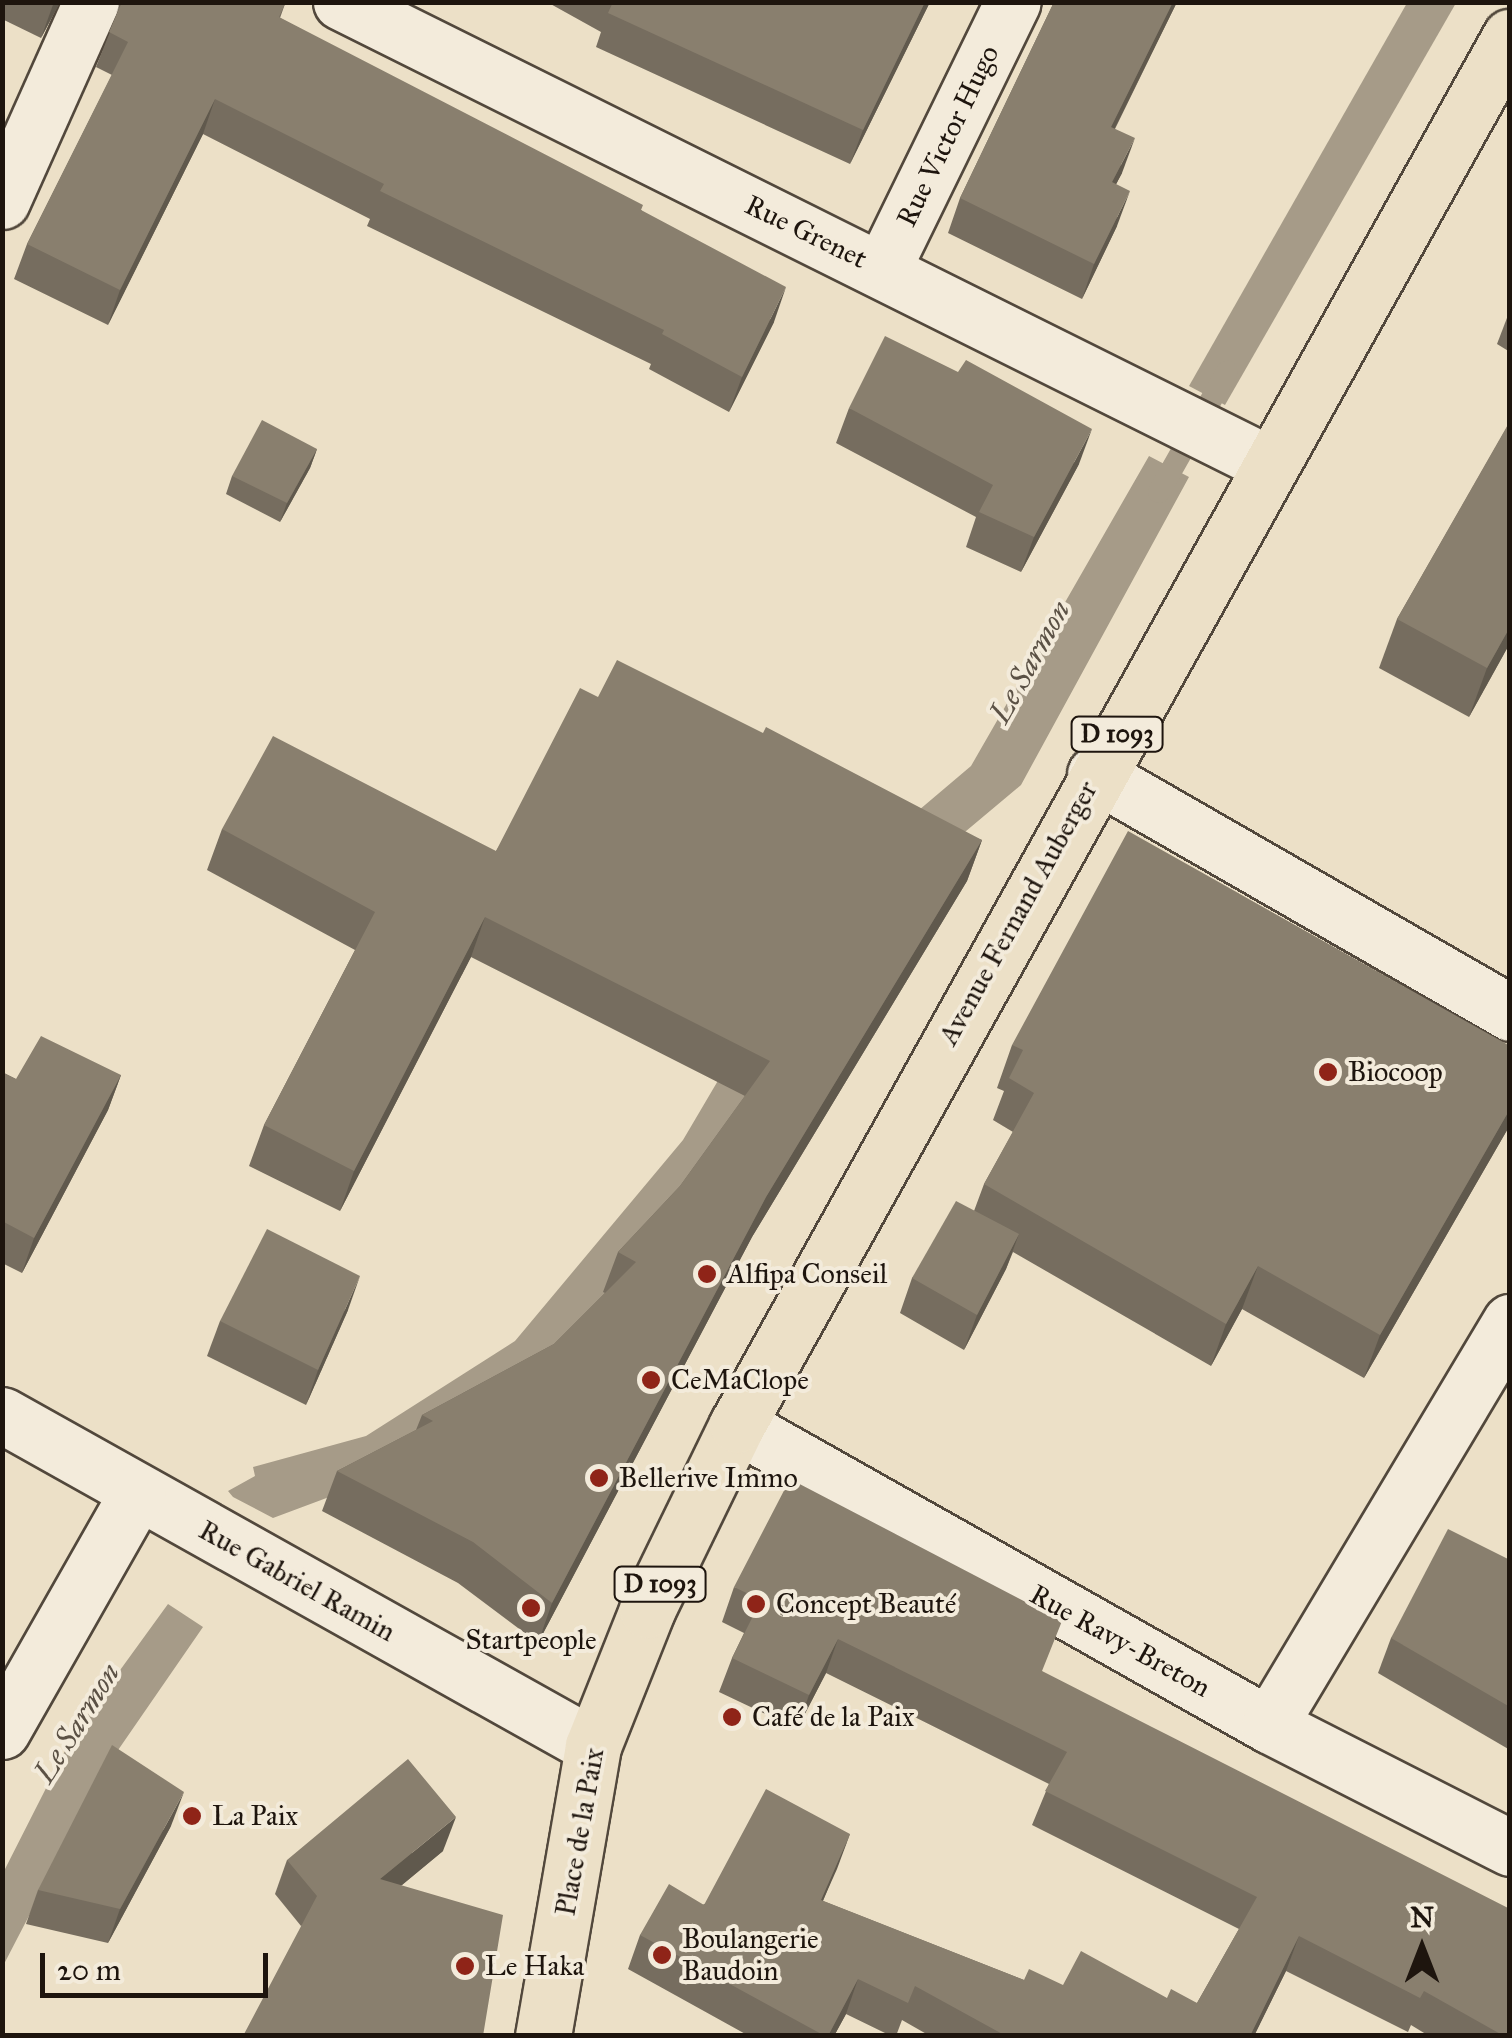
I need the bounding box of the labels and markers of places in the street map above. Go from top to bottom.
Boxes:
place label: Biocoop [1348,1055,1443,1089]
marker: Biocoop [1317,1061,1339,1083]
place label: Alfipa Conseil [727,1257,887,1291]
marker: Alfipa Conseil [696,1263,718,1285]
place label: CeMaClope [671,1363,809,1397]
marker: CeMaClope [640,1369,662,1391]
place label: Bellerive Immo [619,1461,798,1495]
marker: Bellerive Immo [588,1467,610,1489]
place label: Concept Beauté [776,1587,956,1621]
marker: Concept Beauté [745,1593,767,1615]
marker: Startpeople [520,1597,542,1619]
place label: Startpeople [465,1623,597,1657]
place label: Café de la Paix [752,1700,914,1734]
marker: Café de la Paix [721,1706,743,1728]
place label: La Paix [212,1799,298,1833]
marker: La Paix [181,1805,203,1827]
place label: Boulangerie Baudoin [682,1922,819,1988]
marker: Boulangerie Baudoin [651,1944,673,1966]
place label: Le Haka [485,1949,584,1983]
marker: Le Haka [454,1955,476,1977]

